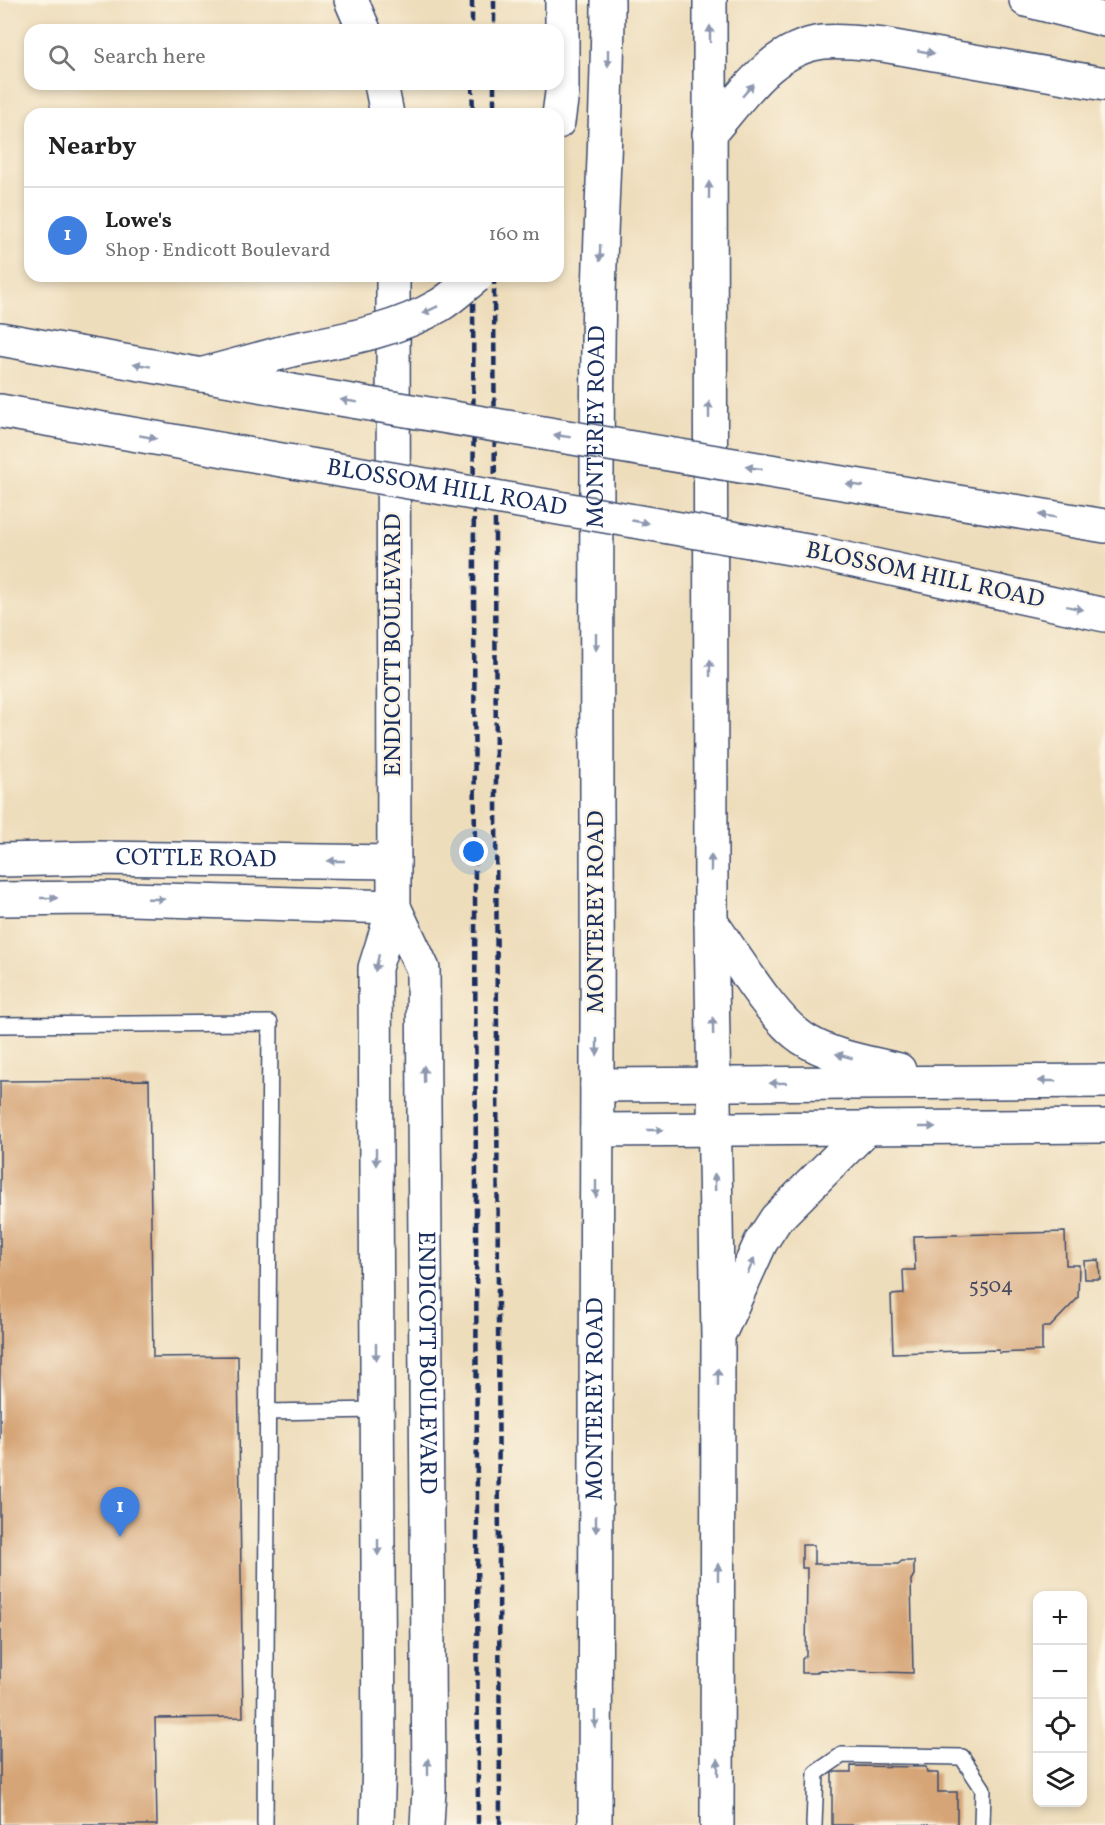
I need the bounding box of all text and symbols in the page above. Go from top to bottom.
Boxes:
search box [24,24,564,90]
one-way arrow [705,24,715,43]
icon: search [45,41,78,74]
text: Search here [93,42,206,73]
one-way arrow [916,48,935,57]
one-way arrow [603,49,613,68]
one-way arrow [741,83,754,98]
text: Nearby [48,129,137,165]
one-way arrow [704,181,714,200]
text: Lowe's [105,206,172,237]
text: 1 [63,221,72,249]
text: 160 m [488,221,540,249]
text: Shop · Endicott Boulevard [105,237,330,265]
one-way arrow [595,244,604,263]
one-way arrow [421,305,438,314]
street label: MONTEREY ROAD [580,325,615,529]
one-way arrow [133,360,152,369]
one-way arrow [339,396,358,405]
one-way arrow [705,401,714,420]
one-way arrow [552,431,571,440]
one-way arrow [139,432,158,441]
street label: BLOSSOM HILL ROAD [324,451,570,526]
one-way arrow [745,463,764,472]
one-way arrow [845,480,864,489]
one-way arrow [1038,512,1057,521]
street label: ENDICOTT BOULEVARD [377,513,411,777]
one-way arrow [631,517,650,526]
street label: BLOSSOM HILL ROAD [802,534,1048,618]
one-way arrow [1066,604,1084,614]
one-way arrow [591,633,601,652]
one-way arrow [705,659,715,678]
street label: MONTEREY ROAD [580,811,614,1014]
your location [459,837,488,866]
street label: COTTLE ROAD [115,841,277,877]
one-way arrow [706,854,716,873]
one-way arrow [326,856,345,866]
one-way arrow [39,893,58,903]
one-way arrow [146,895,165,904]
one-way arrow [372,954,381,973]
one-way arrow [708,1016,718,1035]
one-way arrow [592,1038,602,1057]
one-way arrow [835,1051,853,1060]
one-way arrow [419,1065,429,1084]
one-way arrow [1037,1076,1056,1086]
one-way arrow [768,1078,787,1088]
one-way arrow [917,1122,936,1132]
one-way arrow [646,1125,665,1135]
one-way arrow [371,1148,381,1167]
one-way arrow [711,1172,720,1191]
one-way arrow [591,1179,601,1198]
street label: ENDICOTT BOULEVARD [408,1231,444,1494]
one-way arrow [746,1257,755,1274]
house number: 5504 [969,1272,1013,1301]
street label: MONTEREY ROAD [579,1297,613,1501]
one-way arrow [372,1343,381,1362]
one-way arrow [713,1367,723,1386]
pin: 1 [100,1488,140,1537]
one-way arrow [591,1514,601,1533]
one-way arrow [373,1538,383,1557]
one-way arrow [713,1562,723,1581]
map controls [1033,1591,1087,1807]
button: + [1033,1591,1087,1645]
button: − [1033,1645,1087,1699]
button: locate [1033,1699,1087,1753]
one-way arrow [590,1709,600,1728]
button: layers [1033,1753,1087,1807]
one-way arrow [424,1757,433,1776]
one-way arrow [713,1757,722,1776]

